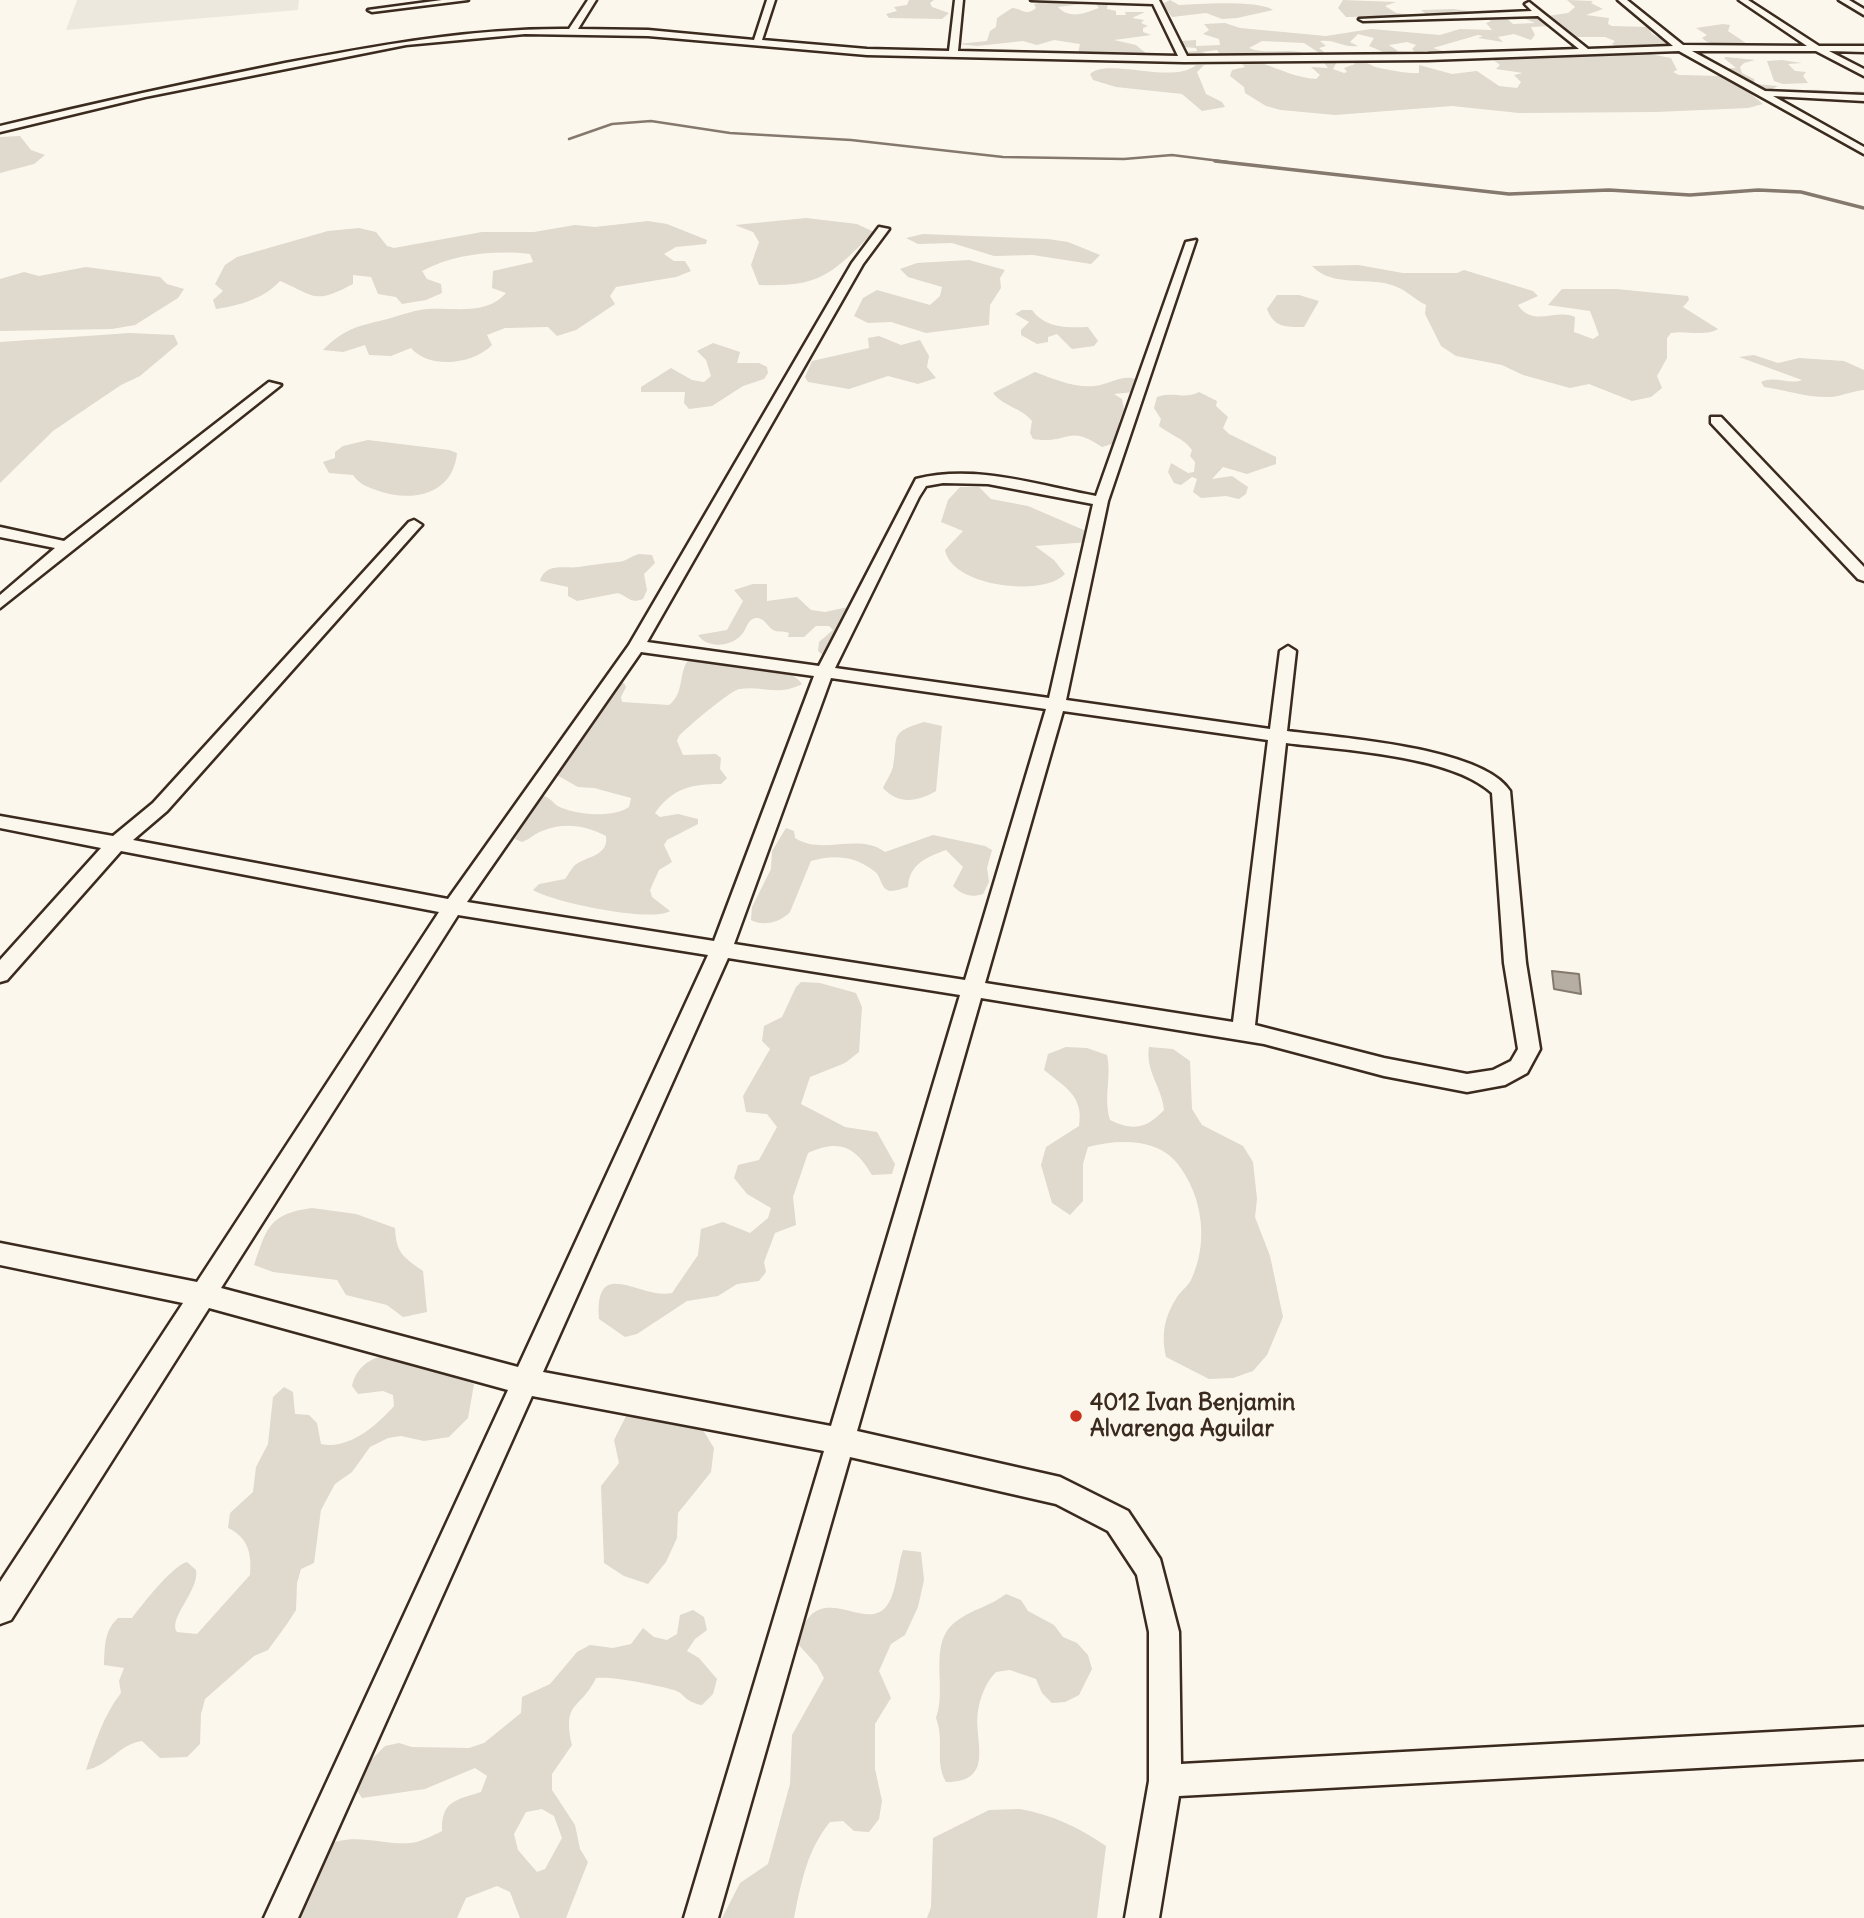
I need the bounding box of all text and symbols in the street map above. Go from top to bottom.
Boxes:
place label: 4012 Ivan Benjamin Alvarenga Aguilar [1090,1389,1295,1443]
marker: 4012 Ivan Benjamin Alvarenga Aguilar [1068,1408,1084,1424]

